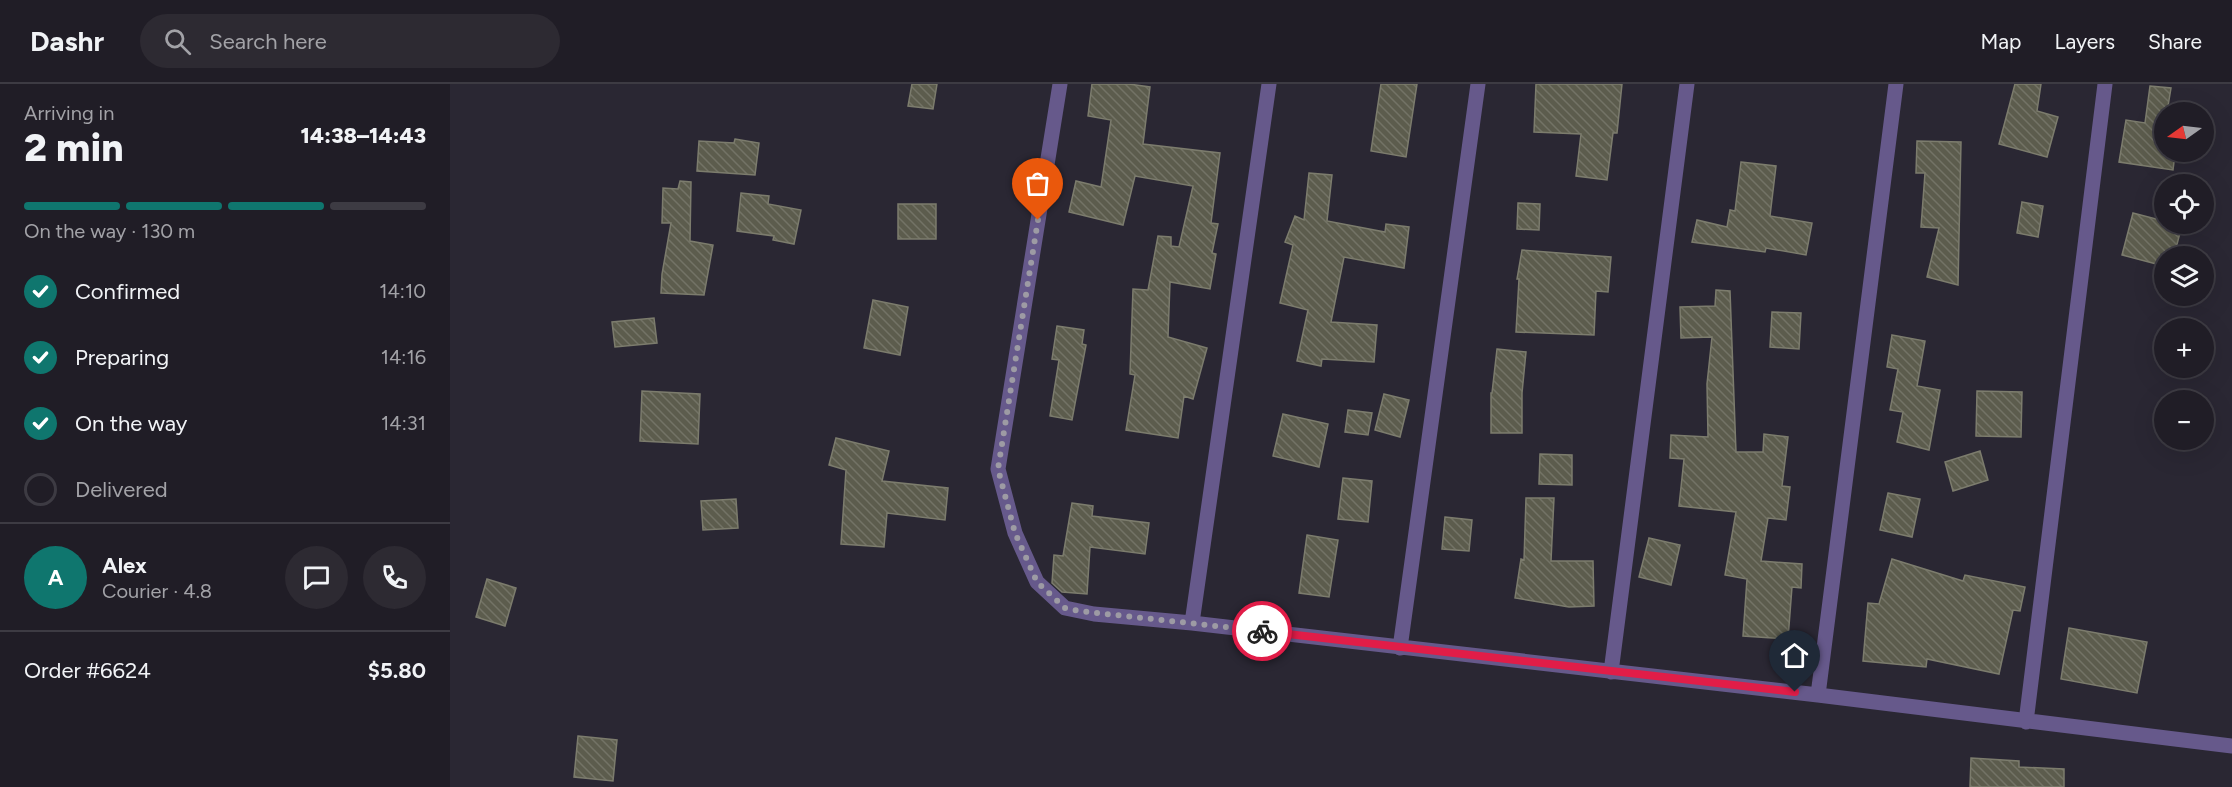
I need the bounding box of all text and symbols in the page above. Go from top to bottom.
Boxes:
search box [140,14,560,68]
text: Dashr [30,24,104,58]
icon: search [161,25,194,58]
text: Search here [209,28,327,55]
text: Map [1981,29,2021,54]
text: Layers [2054,29,2115,54]
text: Share [2148,29,2202,54]
text: Arriving in [24,101,114,125]
north arrow [2154,102,2214,162]
map controls [2154,102,2214,450]
text: 14:38–14:43 [301,122,426,149]
text: 2 min [24,124,124,171]
pin [1012,158,1063,220]
icon: bag [1021,167,1054,200]
button: locate [2154,174,2214,234]
text: On the way · 130 m [24,219,195,243]
button: layers [2154,246,2214,306]
icon: check [24,275,57,308]
text: Confirmed [75,278,180,305]
text: 14:10 [379,279,426,303]
button: + [2154,318,2214,378]
icon: check [24,341,57,374]
text: Preparing [75,344,169,371]
text: 14:16 [381,345,426,369]
button: − [2154,390,2214,450]
icon: check [24,407,57,440]
text: On the way [75,410,187,437]
text: 14:31 [381,411,426,435]
text: Delivered [75,476,168,503]
button: chat [285,546,348,609]
button: phone [363,546,426,609]
text: Alex [102,552,147,579]
text: A [48,564,63,591]
text: Courier · 4.8 [102,579,212,603]
courier [1232,601,1292,661]
icon: bike [1246,615,1279,648]
pin [1769,630,1820,692]
icon: home [1778,639,1811,672]
text: Order #6624 [24,657,151,684]
text: $5.80 [368,657,426,684]

